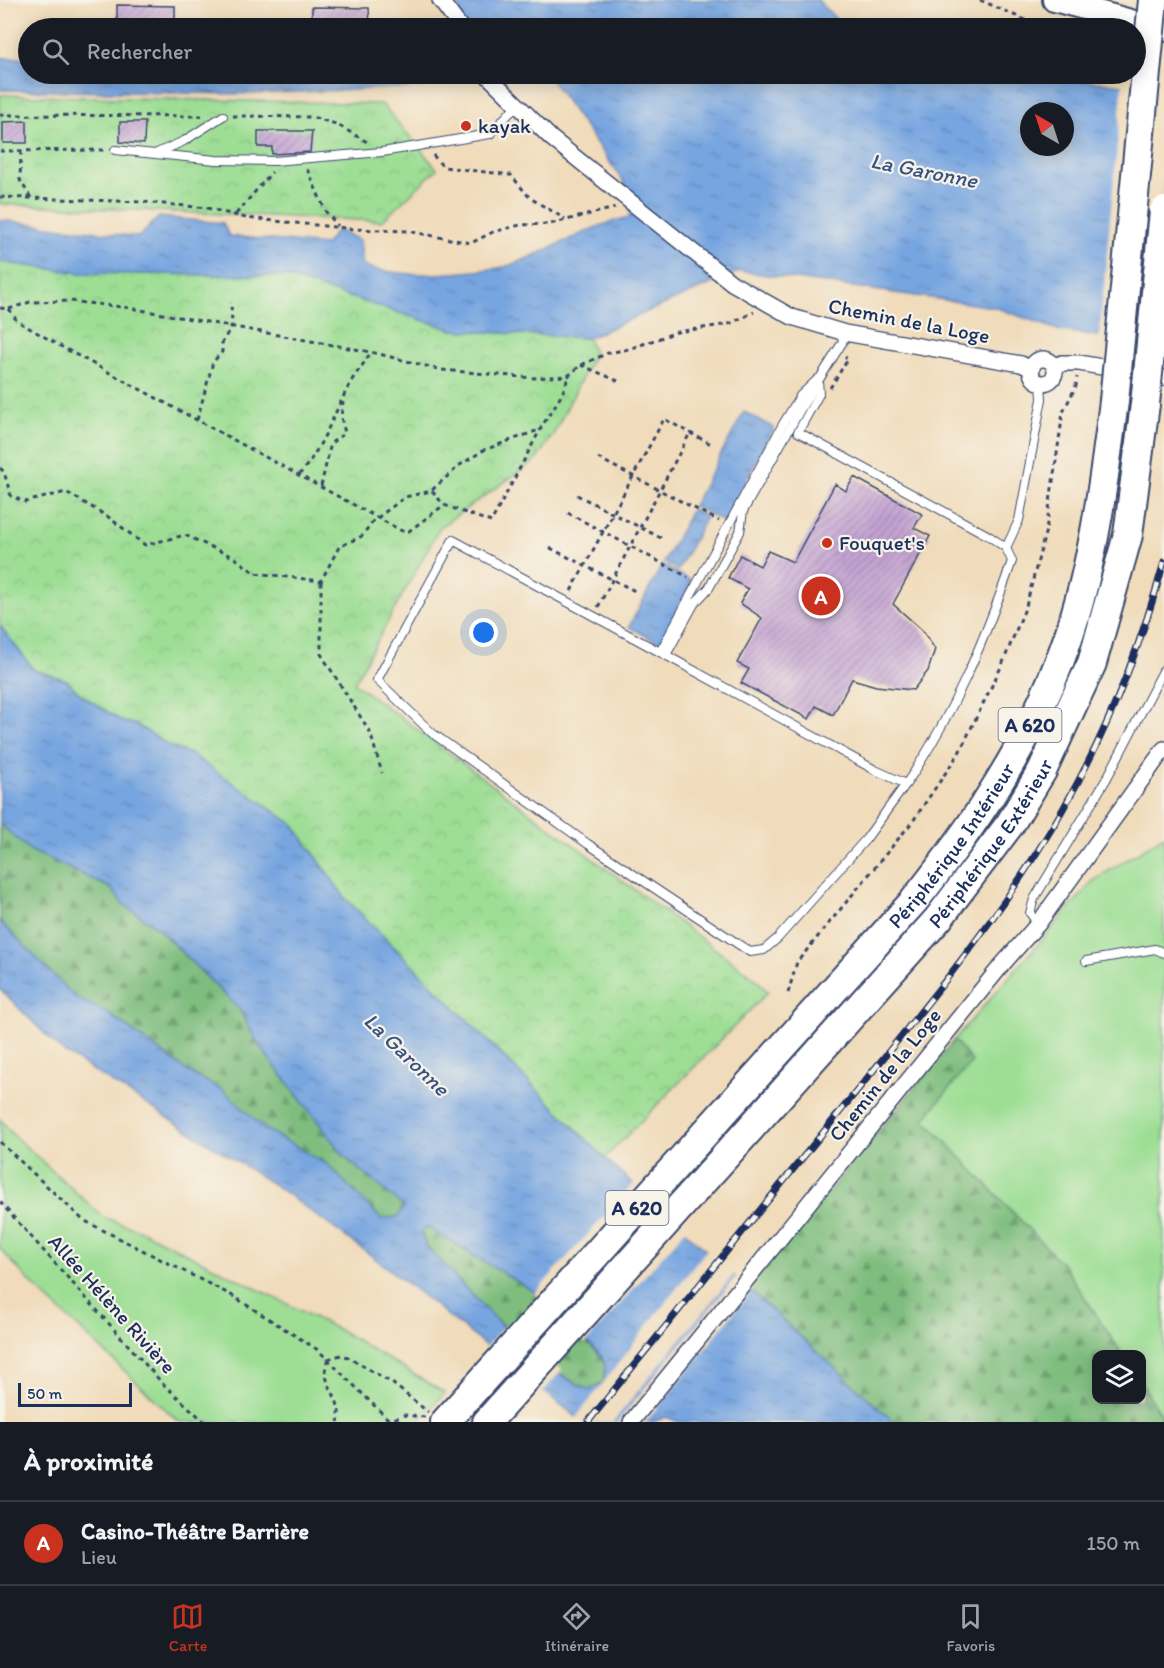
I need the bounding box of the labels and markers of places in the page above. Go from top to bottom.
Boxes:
place label: kayak [478,113,531,138]
marker: kayak [459,119,473,133]
place label: Fouquet's [839,530,925,555]
marker: Fouquet's [820,536,834,550]
pin: A [802,574,840,618]

